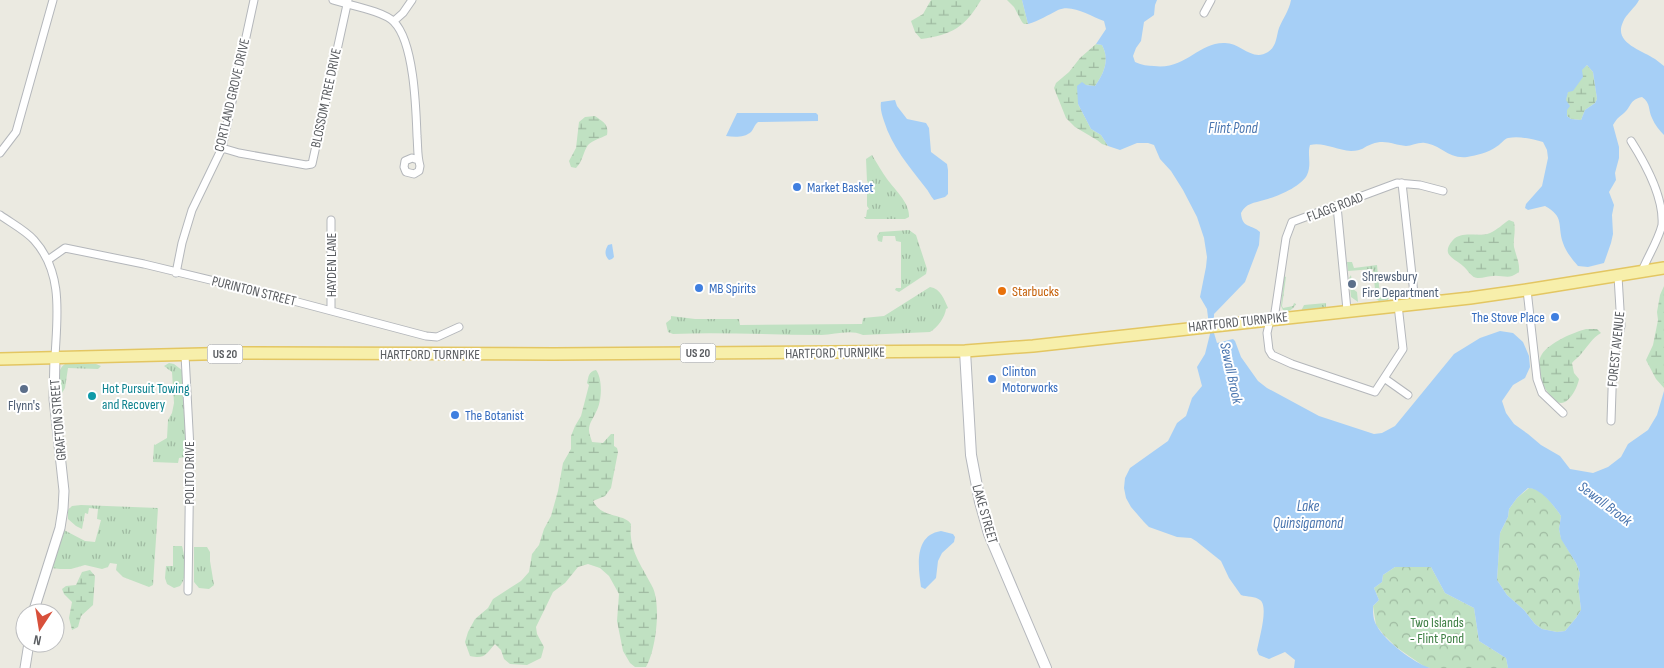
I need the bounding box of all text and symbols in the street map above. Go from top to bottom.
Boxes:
street label: CORTLAND GROVE DRIVE [211,36,253,153]
street label: BLOSSOM TREE DRIVE [307,46,345,149]
water label: Flint Pond [1208,119,1258,138]
place label: Market Basket [807,179,874,196]
marker: Market Basket [791,181,803,193]
street label: FLAGG ROAD [1304,188,1366,226]
street label: HAYDEN LANE [323,232,340,297]
place label: Shrewsbury Fire Department [1362,268,1439,301]
street label: PURINTON STREET [210,272,298,310]
marker: Shrewsbury Fire Department [1346,278,1358,290]
place label: MB Spirits [709,280,756,297]
marker: MB Spirits [693,282,705,294]
place label: Starbucks [1012,283,1059,300]
marker: Starbucks [996,285,1008,297]
street label: HARTFORD TURNPIKE [1187,308,1289,336]
place label: The Stove Place [1472,309,1545,326]
street label: FOREST AVENUE [1604,310,1628,388]
marker: The Stove Place [1549,311,1561,323]
water label: Sewall Brook [1215,340,1247,406]
road number: US 20 [680,343,716,362]
road number: US 20 [208,344,242,364]
street label: HARTFORD TURNPIKE [785,344,885,362]
street label: HARTFORD TURNPIKE [380,346,480,363]
place label: Clinton Motorworks [1002,363,1058,396]
marker: Clinton Motorworks [986,373,998,385]
street label: GRAFTON STREET [46,378,70,462]
place label: Hot Pursuit Towing and Recovery [102,380,190,413]
marker: Flynn's [18,383,30,395]
marker: Hot Pursuit Towing and Recovery [86,390,98,402]
place label: Flynn's [8,397,40,414]
place label: The Botanist [465,407,524,424]
marker: The Botanist [449,409,461,421]
street label: POLITO DRIVE [181,441,198,505]
water label: Sewall Brook [1574,478,1636,531]
street label: LAKE STREET [968,482,1002,546]
water label: Lake Quinsigamond [1273,497,1344,533]
north arrow [15,603,65,653]
park label: Two Islands - Flint Pond [1410,614,1464,647]
text: N [32,631,43,649]

